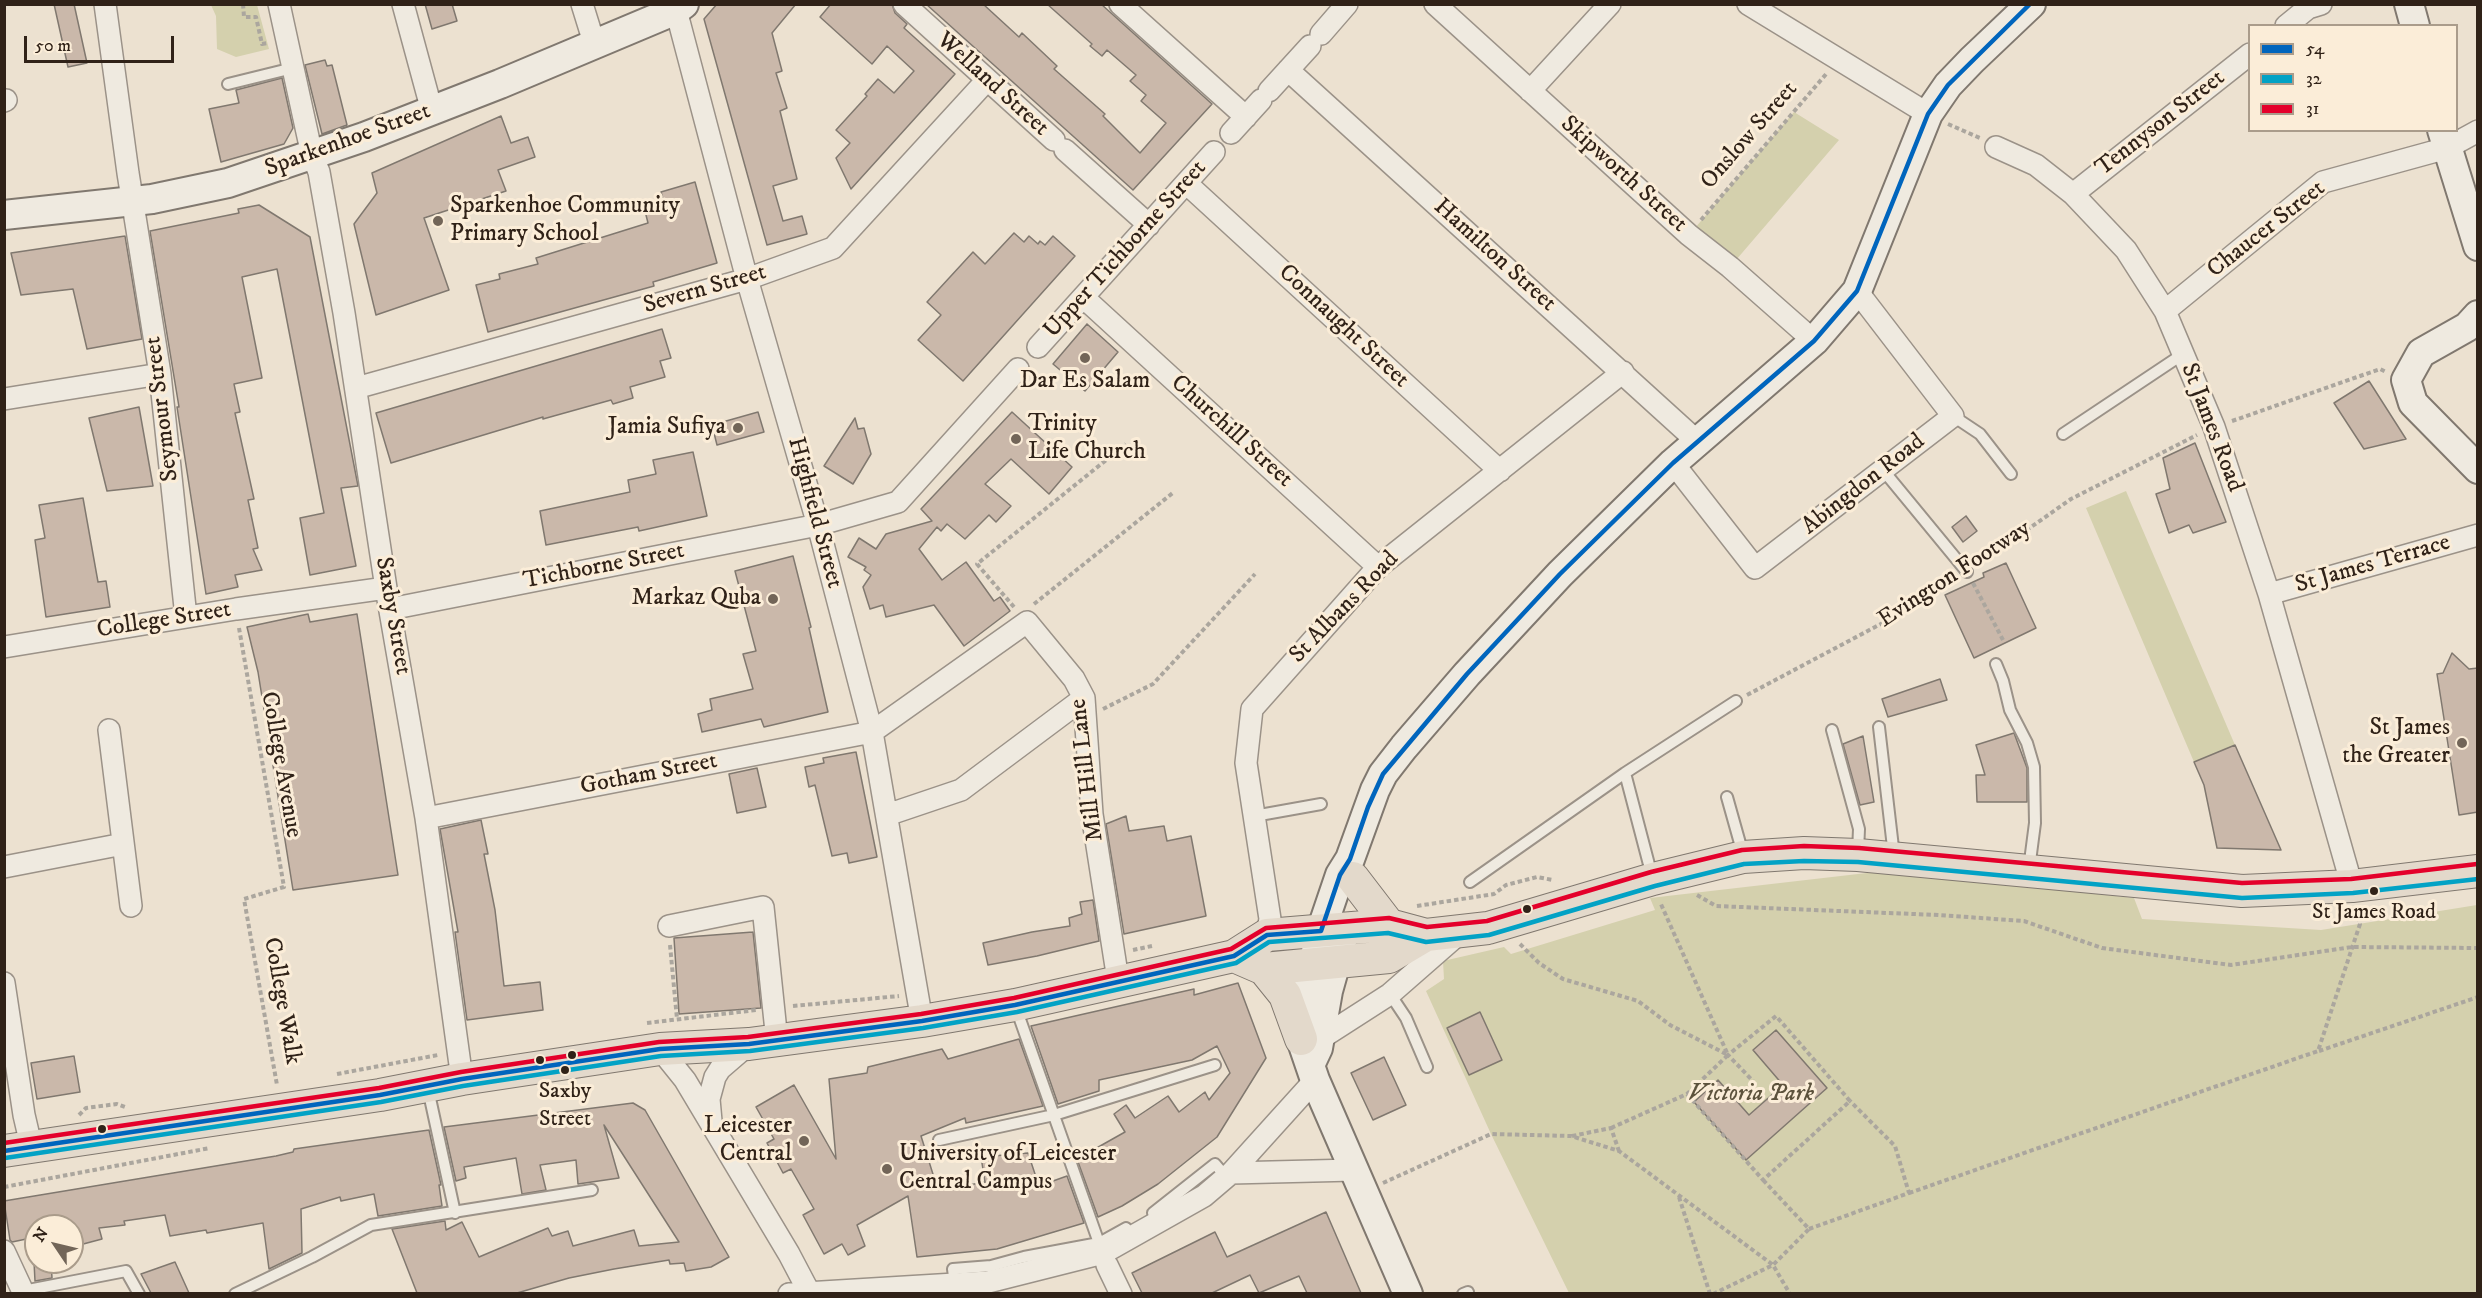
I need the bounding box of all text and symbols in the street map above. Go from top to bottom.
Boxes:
scale bar [27,24,177,62]
legend [2248,24,2458,132]
street label: Welland Street [930,27,1054,143]
text: 50 m [35,35,71,57]
text: 54 [2306,38,2324,60]
street label: Tennyson Street [2091,65,2231,183]
text: 32 [2306,68,2322,90]
street label: Onslow Street [1695,76,1805,196]
street label: Sparkenhoe Street [261,98,435,184]
text: 31 [2306,98,2319,120]
street label: Skipworth Street [1554,111,1692,239]
street label: Upper Tichborne Street [1039,155,1213,345]
street label: Chaucer Street [2202,175,2332,285]
place label: Sparkenhoe Community Primary School [450,193,680,249]
street label: Hamilton Street [1427,193,1561,319]
marker: Sparkenhoe Community Primary School [431,214,445,228]
street label: Severn Street [640,259,770,321]
street label: Connaught Street [1272,259,1414,395]
street label: Seymour Street [140,335,186,483]
marker: Dar Es Salam [1078,351,1092,365]
street label: St James Road [2173,360,2249,496]
place label: Dar Es Salam [1020,368,1150,396]
street label: Churchill Street [1164,370,1298,494]
place label: Trinity Life Church [1028,411,1146,467]
place label: Jamia Sufiya [608,414,726,442]
marker: Jamia Sufiya [731,421,745,435]
street label: Abingdon Road [1797,428,1931,542]
marker: Trinity Life Church [1009,432,1023,446]
street label: Highfield Street [780,434,848,592]
street label: Evington Footway [1873,515,2037,635]
street label: St James Terrace [2292,529,2454,601]
street label: Tichborne Street [521,537,687,597]
street label: St Albans Road [1284,546,1406,670]
street label: Saxby Street [367,555,417,677]
place label: Markaz Quba [632,585,761,613]
marker: Markaz Quba [766,592,780,606]
street label: College Street [95,596,233,646]
street label: College Avenue [253,690,307,840]
street label: Mill Hill Lane [1065,697,1111,843]
place label: St James the Greater [2342,715,2450,771]
marker: St James the Greater [2455,736,2469,750]
street label: Gotham Street [578,748,720,802]
marker: St James Road [2368,885,2380,897]
place label: St James Road [2312,900,2436,926]
unlabelled marker [1521,903,1533,915]
street label: College Walk [256,935,306,1067]
unlabelled marker [566,1049,578,1061]
unlabelled marker [534,1054,546,1066]
marker: Saxby Street [559,1064,571,1076]
place label: Saxby Street [539,1079,591,1130]
park label: Victoria Park [1688,1081,1814,1109]
place label: Leicester Central [704,1113,792,1169]
unlabelled marker [96,1123,108,1135]
marker: Leicester Central [797,1134,811,1148]
place label: University of Leicester Central Campus [899,1141,1116,1197]
marker: University of Leicester Central Campus [880,1162,894,1176]
north arrow [24,1214,84,1274]
text: N [29,1224,53,1246]

